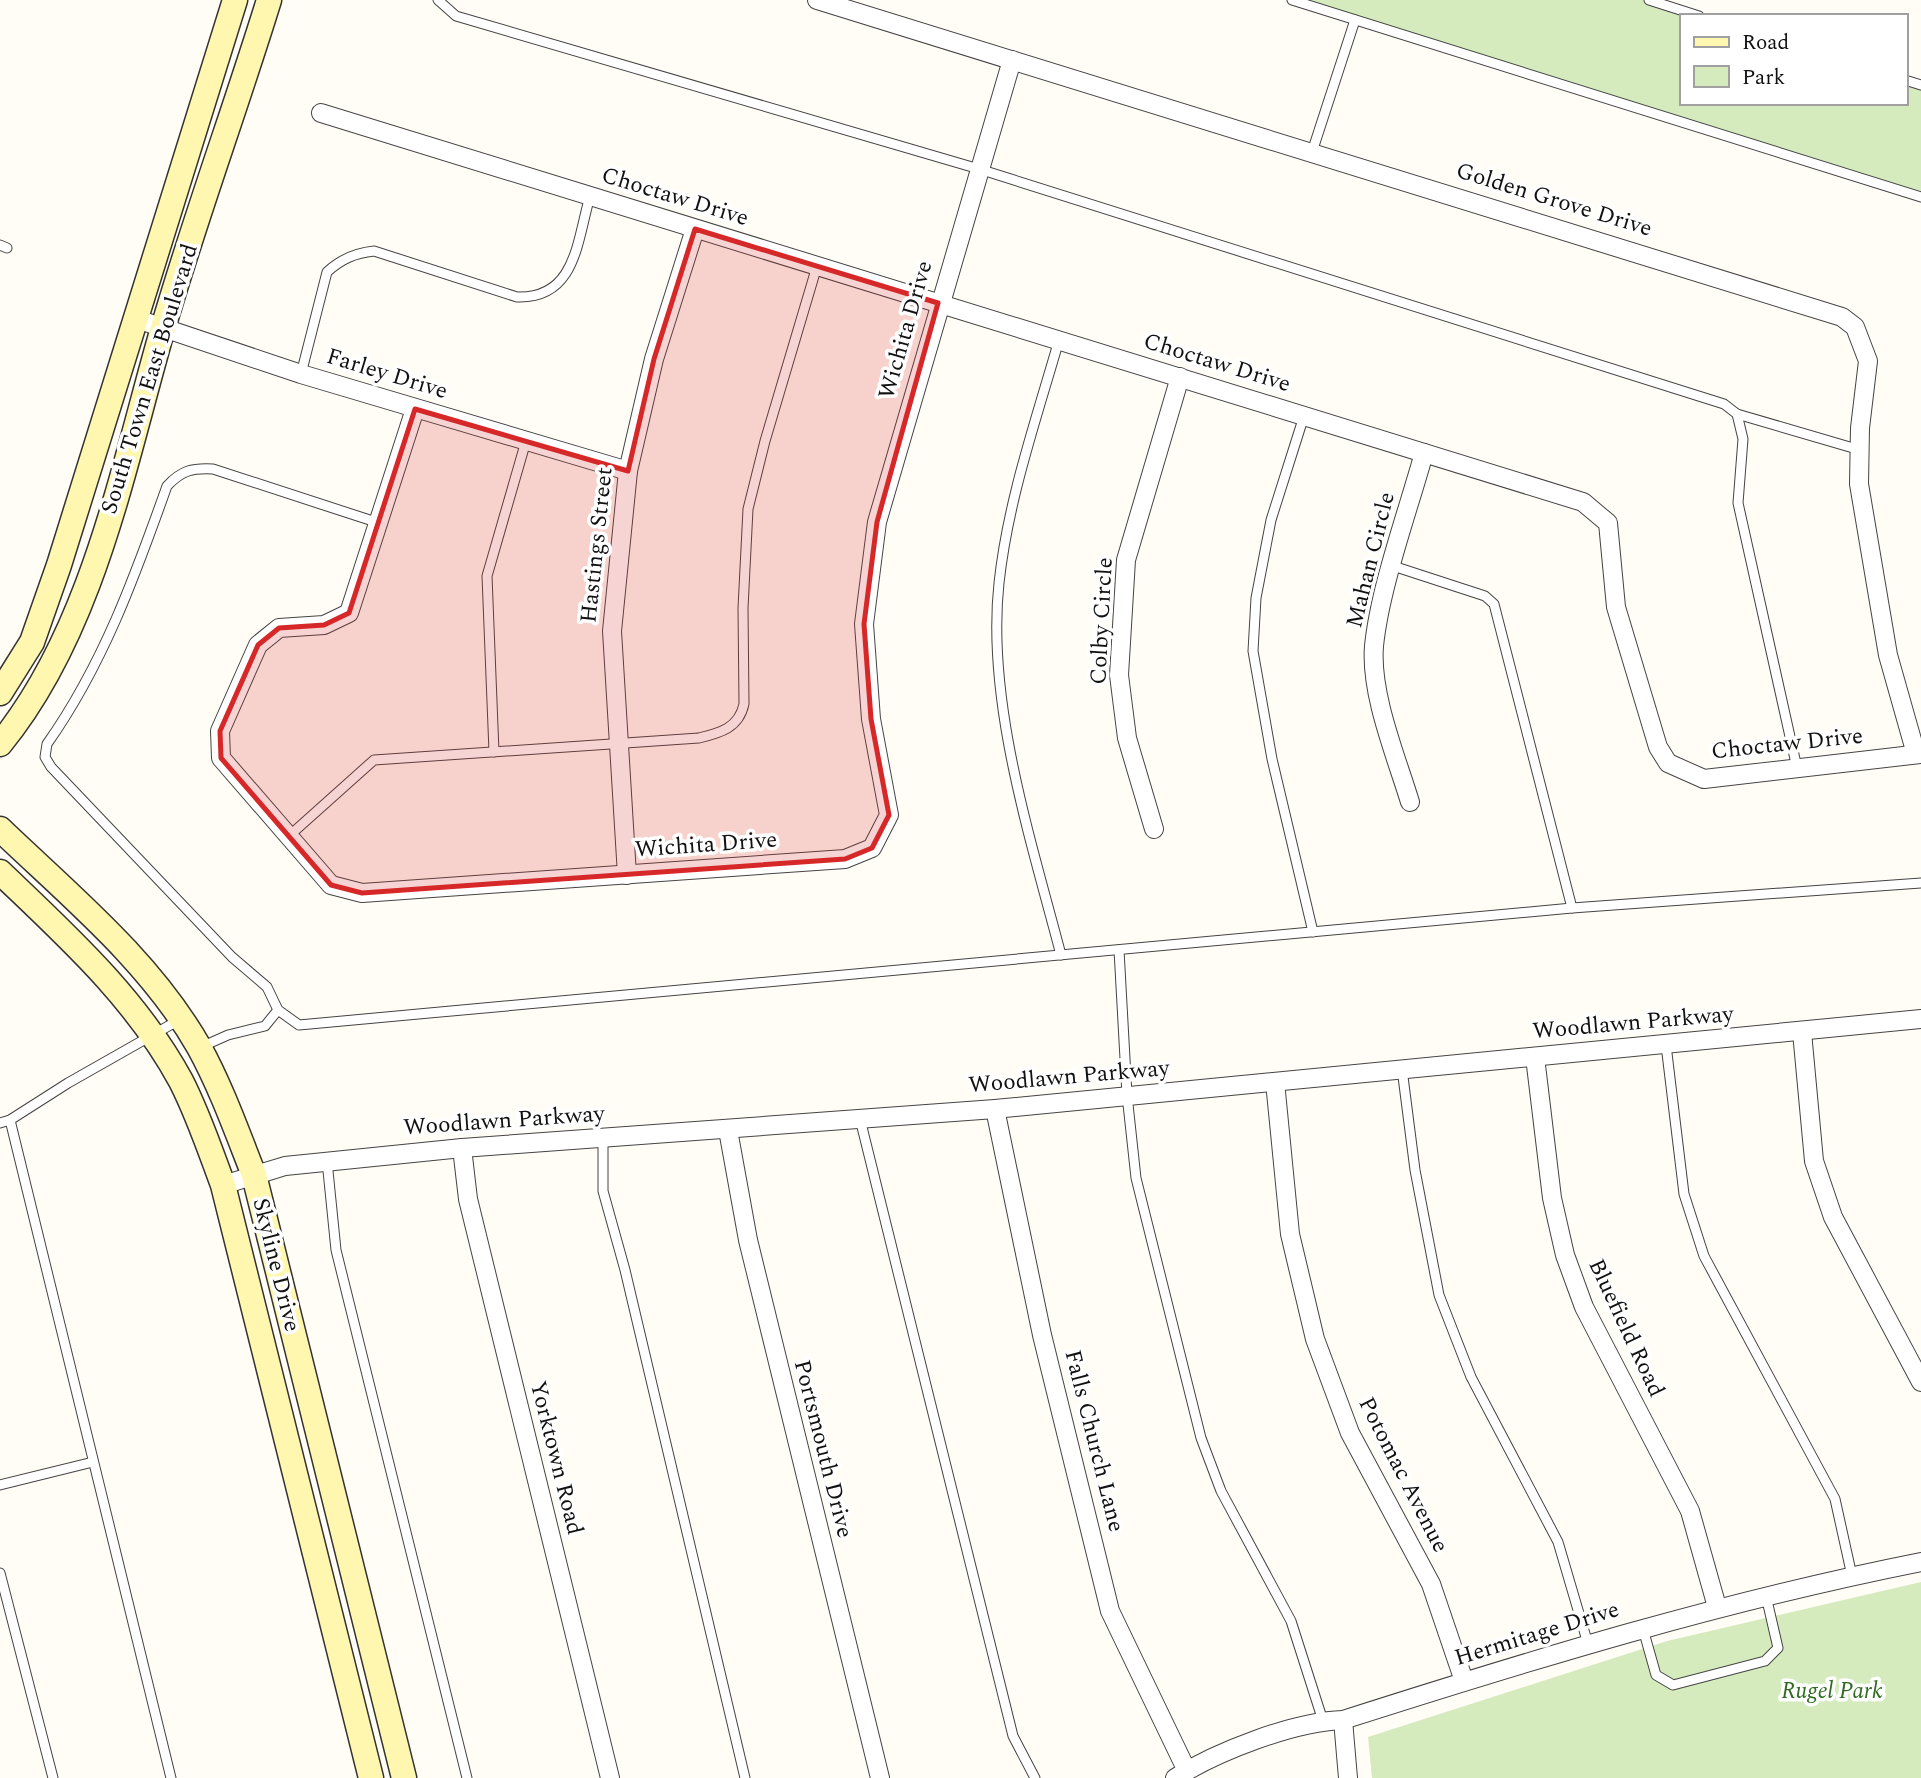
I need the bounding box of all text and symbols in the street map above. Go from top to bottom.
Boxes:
legend [1680,14,1907,105]
text: Road [1742,27,1789,59]
text: Park [1742,62,1786,94]
street label: Golden Grove Drive [1452,154,1656,246]
street label: Choctaw Drive [597,158,753,236]
street label: South Town East Boulevard [92,239,208,519]
street label: Wichita Drive [870,257,942,403]
street label: Choctaw Drive [1139,324,1295,402]
street label: Farley Drive [322,339,452,409]
street label: Hastings Street [571,465,623,625]
street label: Mahan Circle [1337,488,1405,632]
street label: Colby Circle [1081,556,1123,686]
street label: Choctaw Drive [1709,719,1865,769]
street label: Wichita Drive [634,823,778,867]
street label: Woodlawn Parkway [1531,997,1736,1049]
street label: Woodlawn Parkway [967,1051,1172,1103]
street label: Woodlawn Parkway [402,1096,607,1145]
street label: Skyline Drive [242,1194,310,1336]
street label: Bluefield Road [1579,1253,1673,1403]
street label: Falls Church Lane [1054,1346,1134,1536]
street label: Portsmouth Drive [784,1356,862,1542]
street label: Yorktown Road [520,1377,592,1539]
street label: Potomac Avenue [1349,1391,1457,1559]
street label: Hermitage Drive [1450,1592,1624,1676]
park label: Rugel Park [1781,1674,1883,1709]

